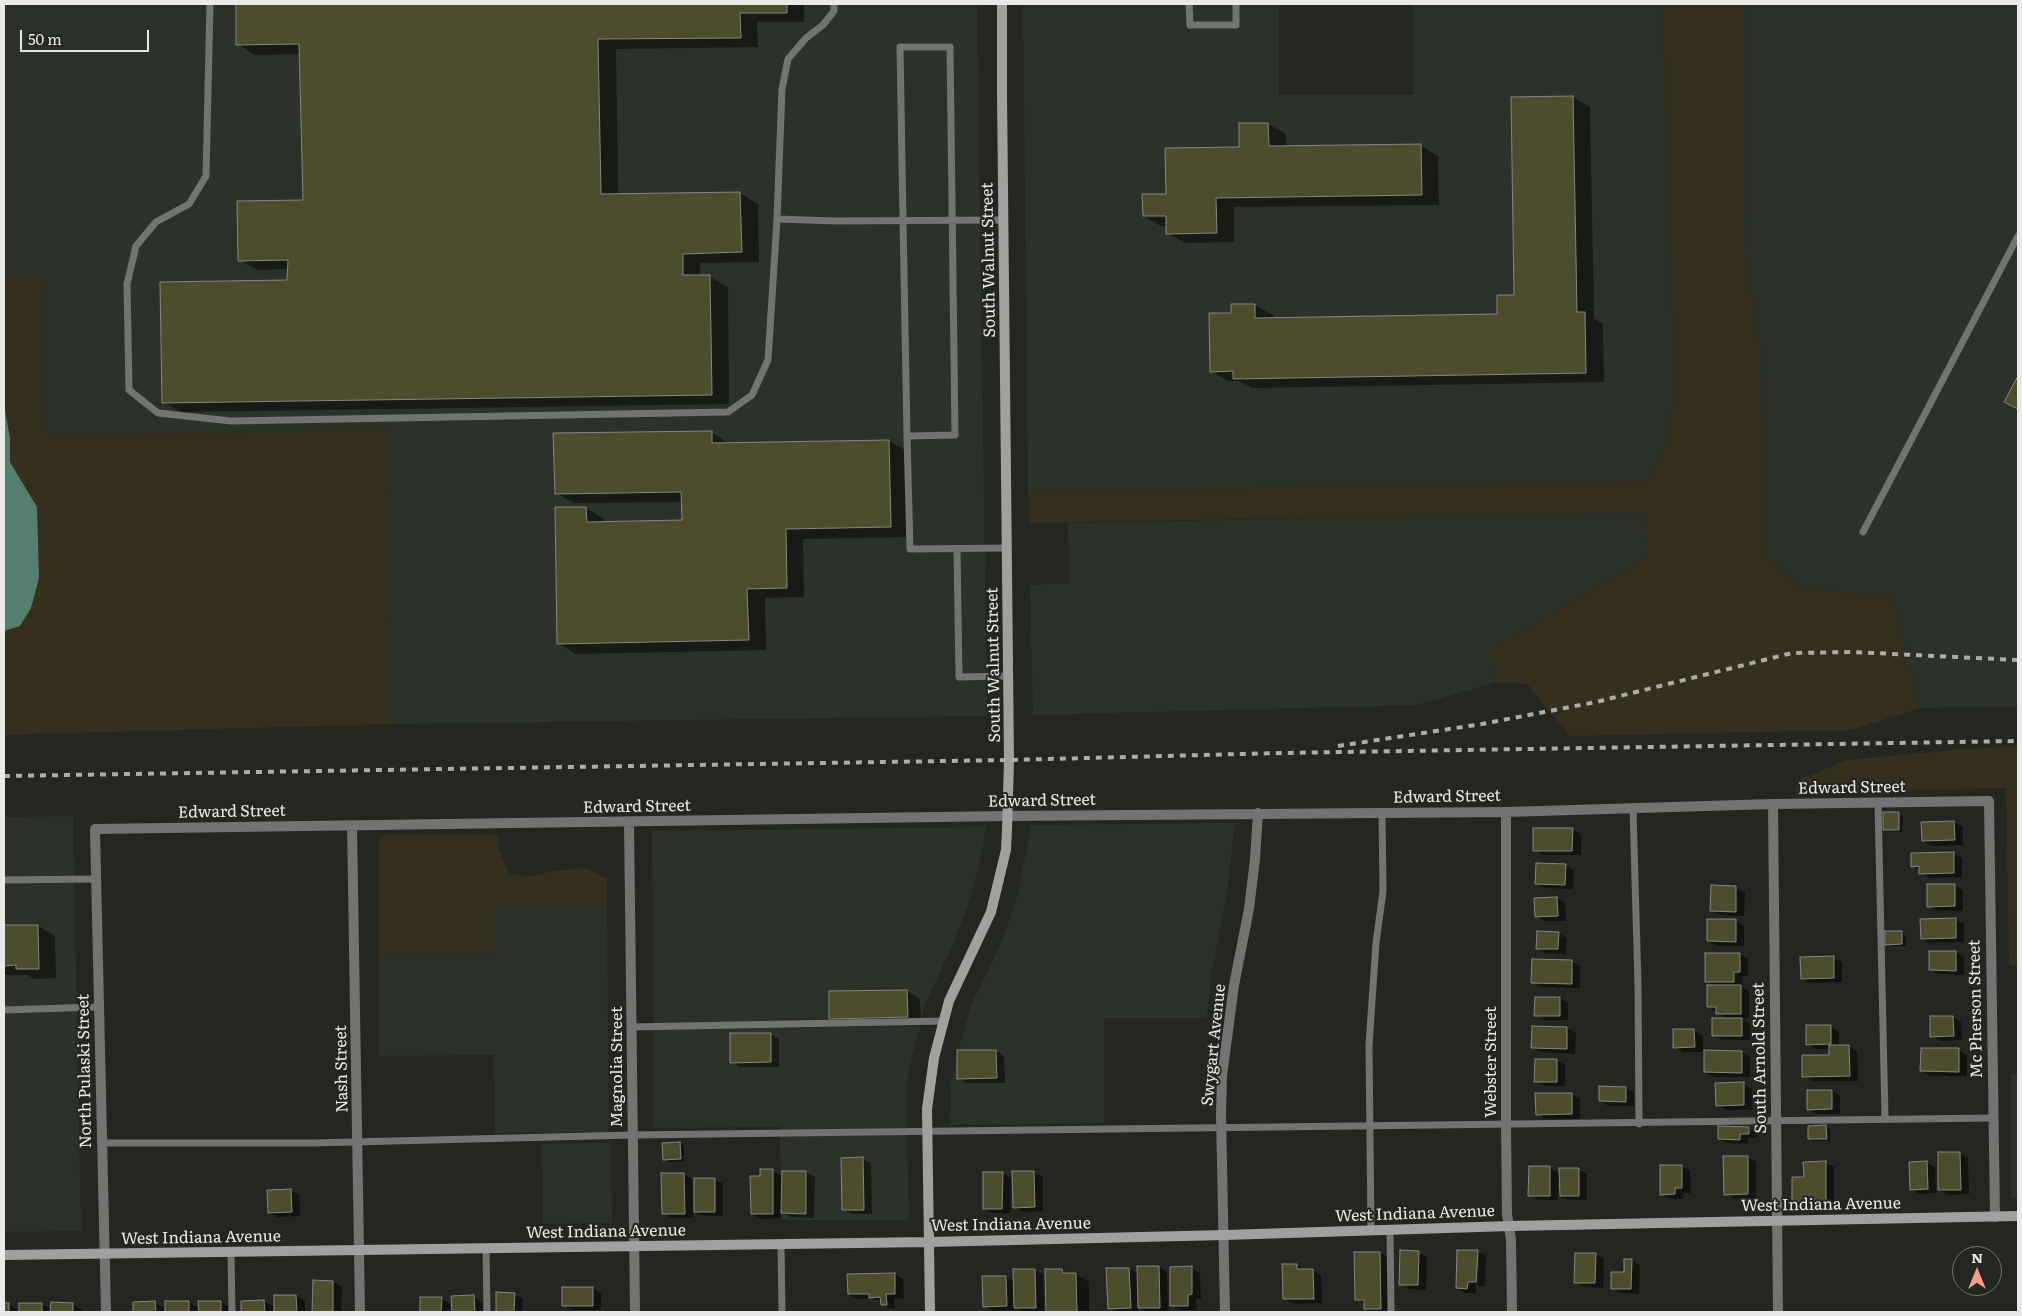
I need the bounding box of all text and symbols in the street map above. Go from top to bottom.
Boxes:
scale bar [22,20,151,52]
text: 50 m [28,27,62,50]
street label: South Walnut Street [978,182,1000,338]
street label: South Walnut Street [983,587,1005,743]
street label: Edward Street [1798,777,1906,799]
street label: Edward Street [1393,786,1501,808]
street label: Edward Street [988,790,1096,812]
street label: Edward Street [583,796,691,818]
street label: Edward Street [178,801,286,823]
street label: Mc Pherson Street [1965,939,1987,1079]
street label: South Arnold Street [1749,982,1771,1134]
street label: Swygart Avenue [1198,983,1230,1107]
street label: North Pulaski Street [74,994,96,1148]
street label: Magnolia Street [607,1006,627,1128]
street label: Webster Street [1481,1006,1501,1118]
street label: Nash Street [332,1025,352,1113]
street label: West Indiana Avenue [1741,1194,1901,1216]
street label: West Indiana Avenue [1335,1202,1495,1226]
street label: West Indiana Avenue [931,1214,1091,1236]
street label: West Indiana Avenue [526,1221,686,1243]
street label: West Indiana Avenue [121,1227,281,1249]
north arrow [1952,1246,2002,1296]
text: N [1971,1247,1983,1267]

